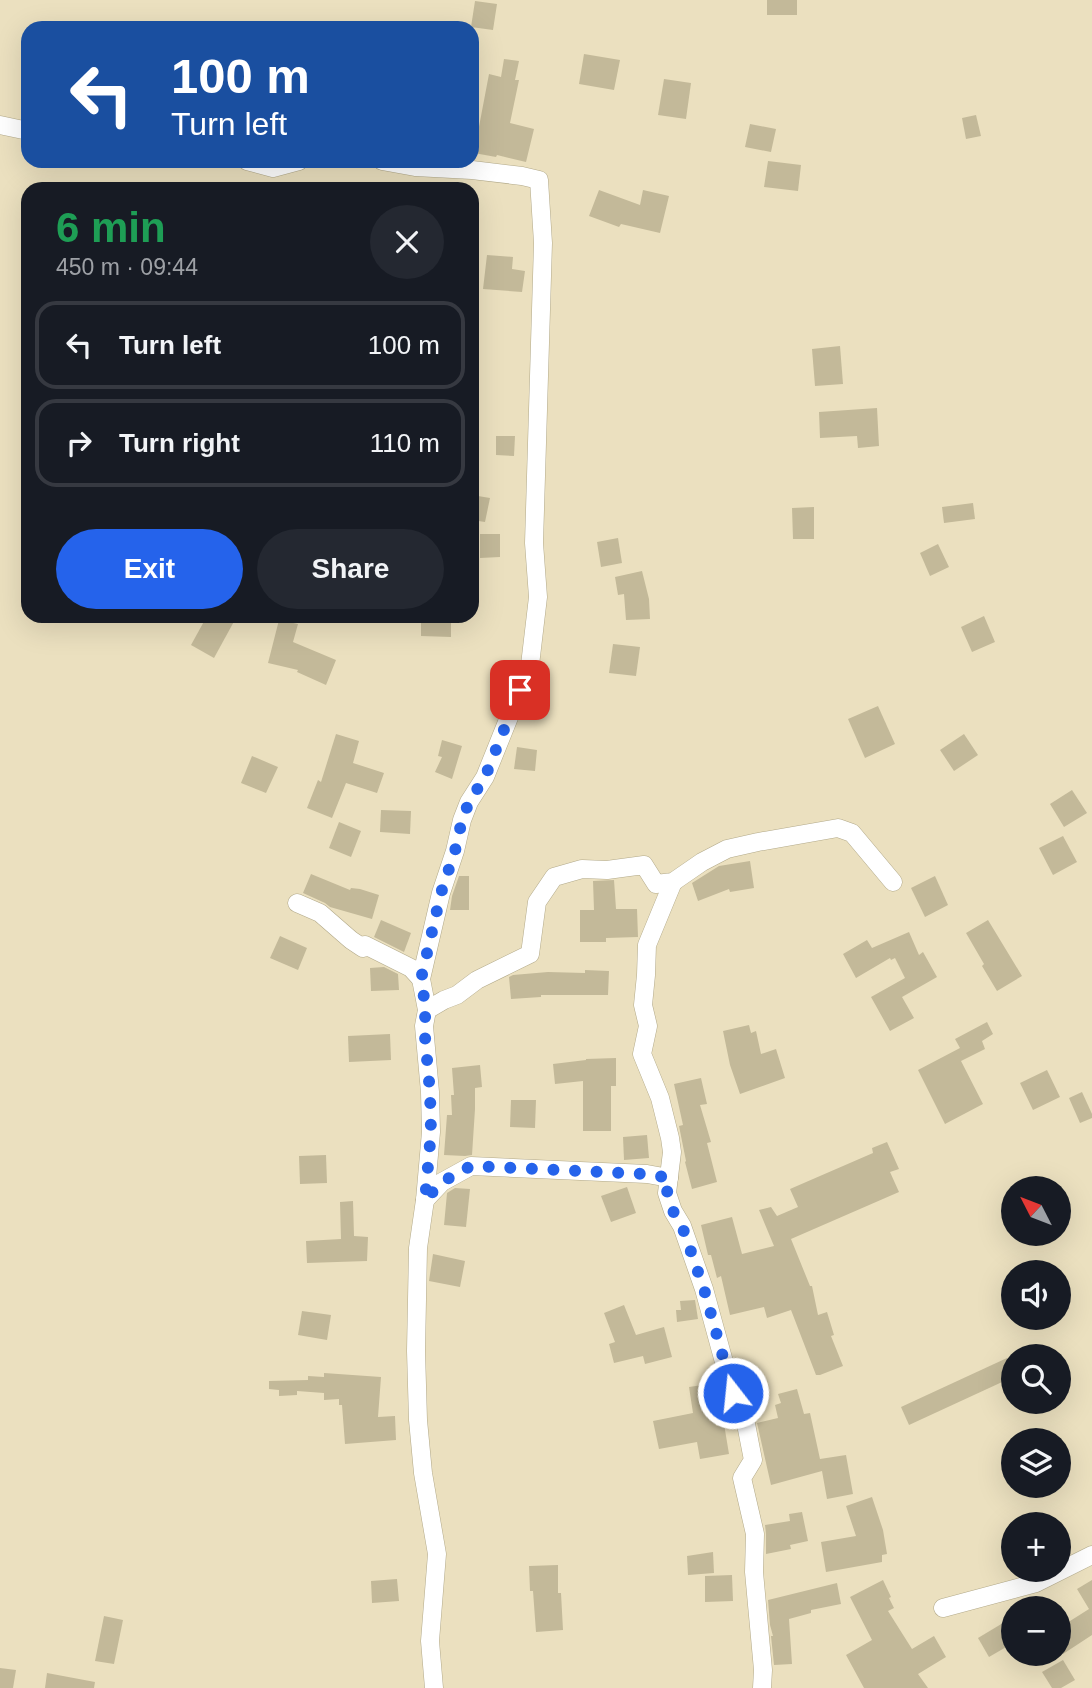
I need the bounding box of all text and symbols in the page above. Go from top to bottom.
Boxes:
icon: left [56,49,147,140]
text: 100 m [171,49,310,103]
text: Turn left [171,106,287,142]
text: 6 min [56,204,166,251]
button: close [370,205,444,279]
text: 450 m · 09:44 [56,254,198,280]
icon: left [60,326,98,364]
text: Turn left [119,330,221,360]
text: 100 m [368,330,440,360]
icon: right [60,424,98,462]
text: Turn right [119,428,240,458]
text: 110 m [370,428,440,458]
button: Exit [56,529,243,609]
button: Share [257,529,444,609]
pin [490,660,550,720]
icon: arrive [501,671,539,709]
north arrow [1001,1176,1071,1246]
map controls [1001,1176,1071,1666]
button: sound [1001,1260,1071,1330]
button: search [1001,1344,1071,1414]
position arrow [696,1356,770,1430]
button: layers [1001,1428,1071,1498]
button: + [1001,1512,1071,1582]
button: − [1001,1596,1071,1666]

